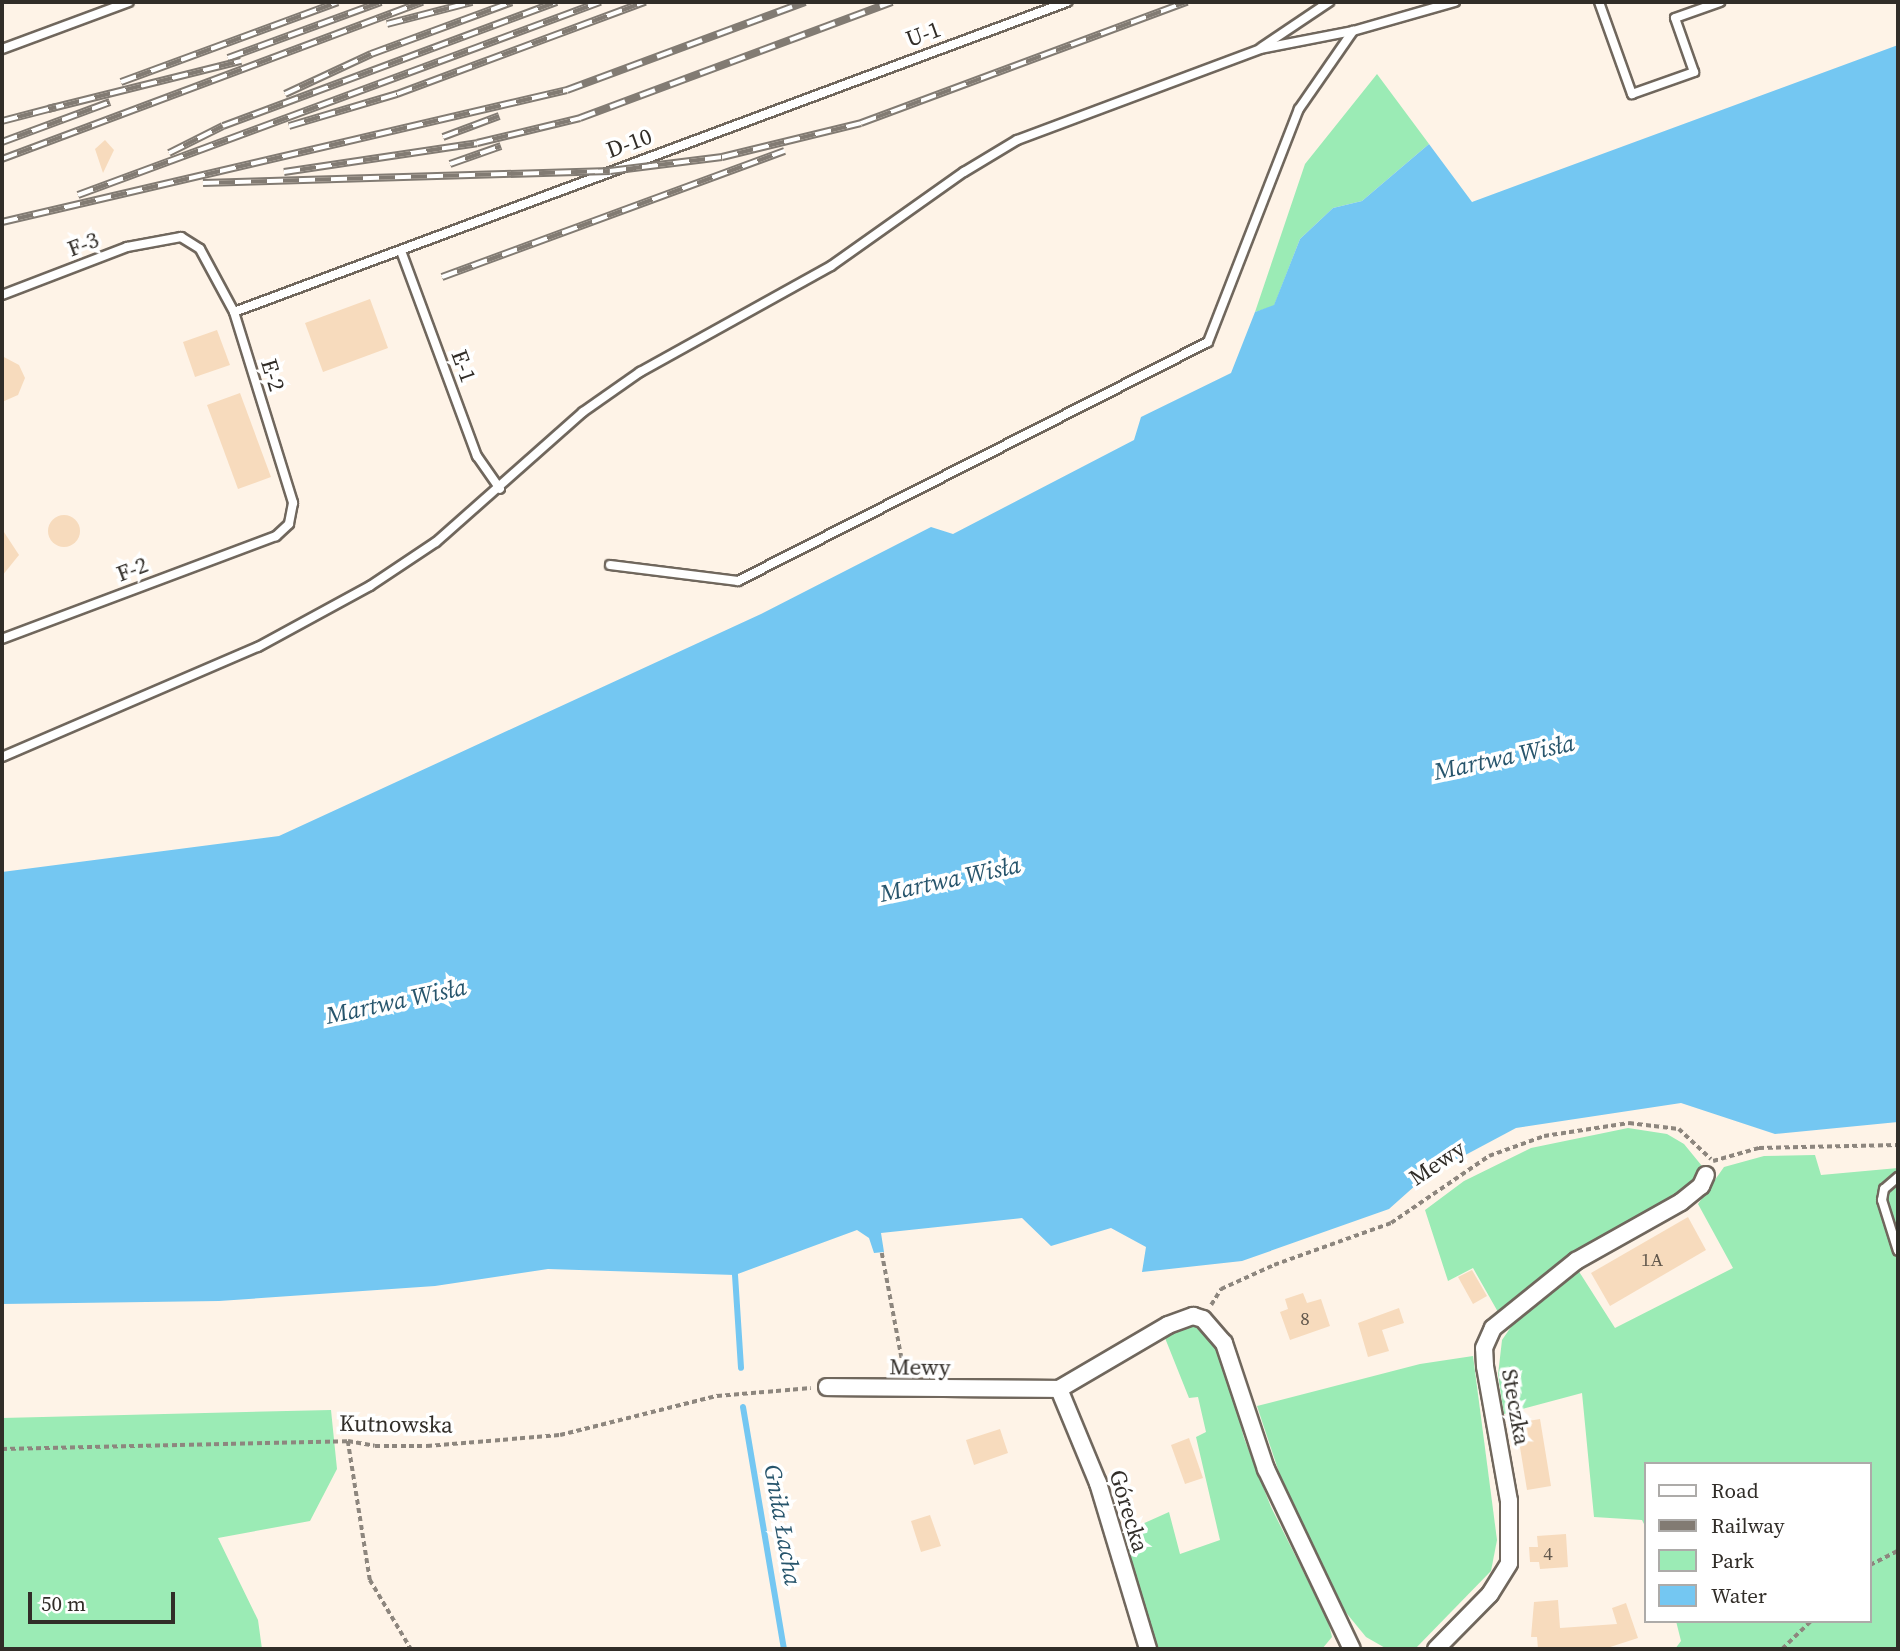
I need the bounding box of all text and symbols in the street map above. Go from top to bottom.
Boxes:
street label: U-1 [902,15,944,53]
street label: D-10 [602,122,656,164]
street label: F-3 [63,225,103,263]
street label: E-1 [445,346,483,386]
street label: E-2 [255,355,291,395]
street label: F-2 [112,550,152,588]
water label: Martwa Wisła [1431,728,1577,786]
water label: Martwa Wisła [877,850,1023,908]
water label: Martwa Wisła [323,972,469,1030]
street label: Mewy [1404,1134,1470,1192]
house number: 1A [1641,1249,1663,1271]
house number: 8 [1300,1308,1310,1330]
street label: Mewy [889,1353,951,1381]
street label: Steczka [1496,1367,1536,1447]
street label: Kutnowska [339,1409,453,1439]
water label: Gniła Łacha [758,1462,808,1588]
legend [1644,1462,1872,1623]
street label: Górecka [1103,1466,1155,1556]
text: Road [1711,1476,1759,1505]
text: Railway [1711,1511,1785,1540]
house number: 4 [1543,1543,1553,1565]
text: Park [1711,1546,1754,1575]
scale bar [32,1578,178,1622]
text: Water [1711,1581,1767,1610]
text: 50 m [41,1589,86,1618]

